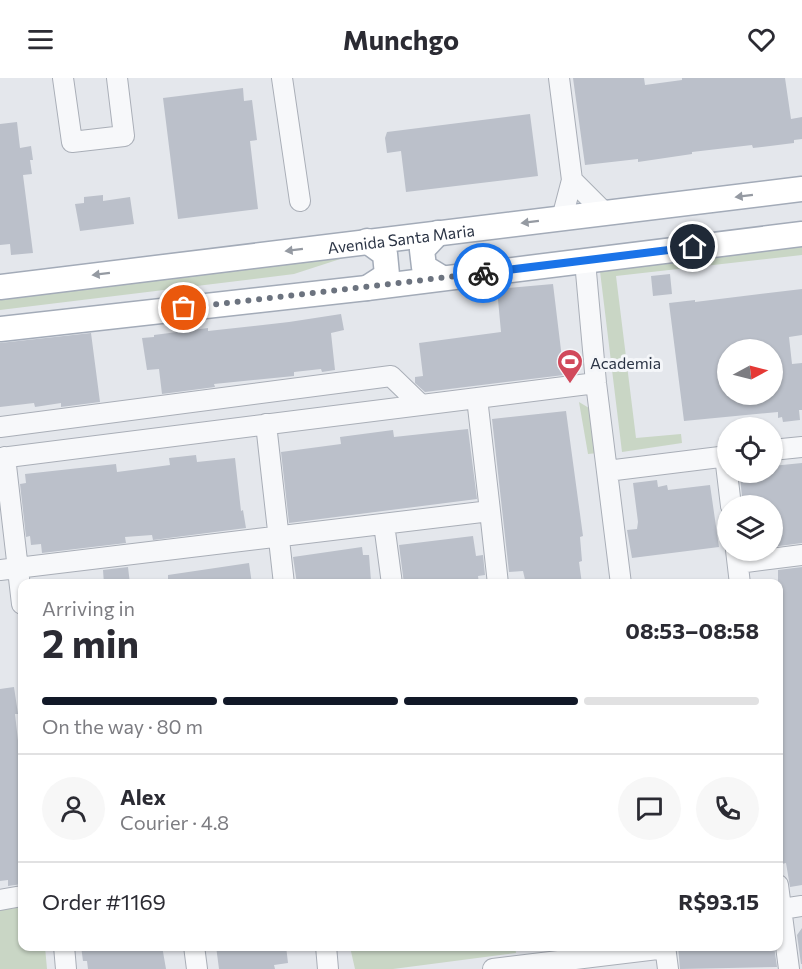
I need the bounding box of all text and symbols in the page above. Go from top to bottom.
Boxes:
icon: menu [24,23,57,56]
text: Munchgo [343,23,459,56]
icon: heart [745,23,778,56]
one-way arrow [734,191,753,201]
one-way arrow [520,217,539,227]
street label: Avenida Santa Maria [326,220,476,256]
pin [667,221,718,272]
icon: home [676,230,709,263]
courier [453,243,513,303]
one-way arrow [285,245,304,255]
icon: bike [467,257,500,290]
one-way arrow [91,269,110,279]
pin [158,282,209,333]
icon: bag [167,291,200,324]
north arrow [717,339,783,405]
map controls [717,339,783,561]
sports icon: Academia [555,347,585,385]
place label: Academia [590,353,661,372]
button: locate [717,417,783,483]
button: layers [717,495,783,561]
text: Arriving in [42,596,135,620]
text: 08:53–08:58 [625,617,759,644]
text: 2 min [42,618,139,666]
text: On the way · 80 m [42,714,203,738]
button: person [42,777,105,840]
button: chat [618,777,681,840]
button: phone [696,777,759,840]
text: Alex [120,783,166,810]
text: Courier · 4.8 [120,810,229,834]
text: Order #1169 [42,888,166,915]
text: R$93.15 [678,888,759,915]

